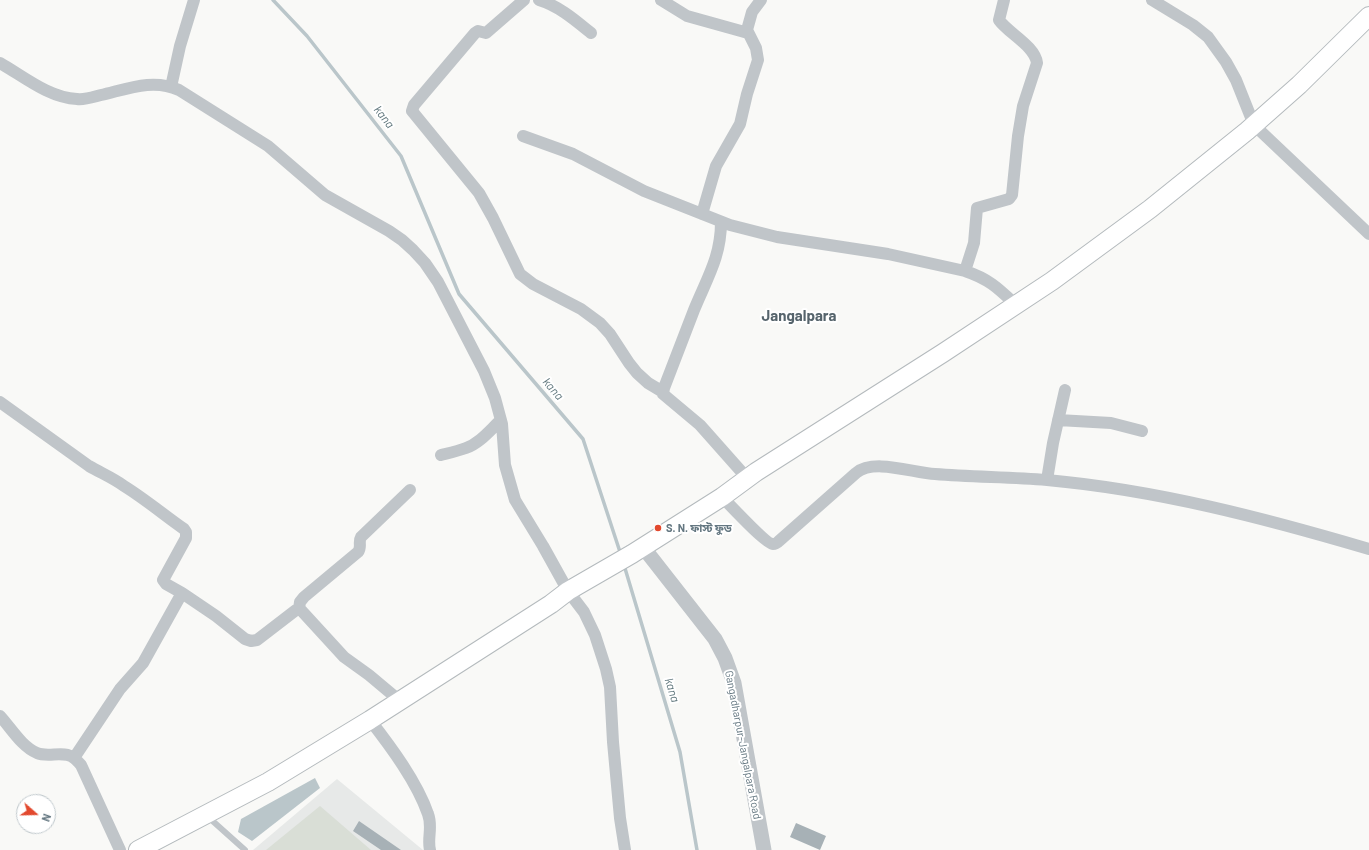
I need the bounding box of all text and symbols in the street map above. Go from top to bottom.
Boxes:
water label: kana [371,103,397,131]
district label: Jangalpara [762,307,836,325]
water label: kana [539,375,567,403]
place label: S. N. ফাস্ট ফুড [666,521,732,535]
marker: S. N. ফাস্ট ফুড [653,523,663,533]
street label: Gangadharpur-Jangalpara Road [722,669,764,821]
water label: kana [662,676,682,704]
north arrow [16,794,56,834]
text: N [39,812,54,824]

